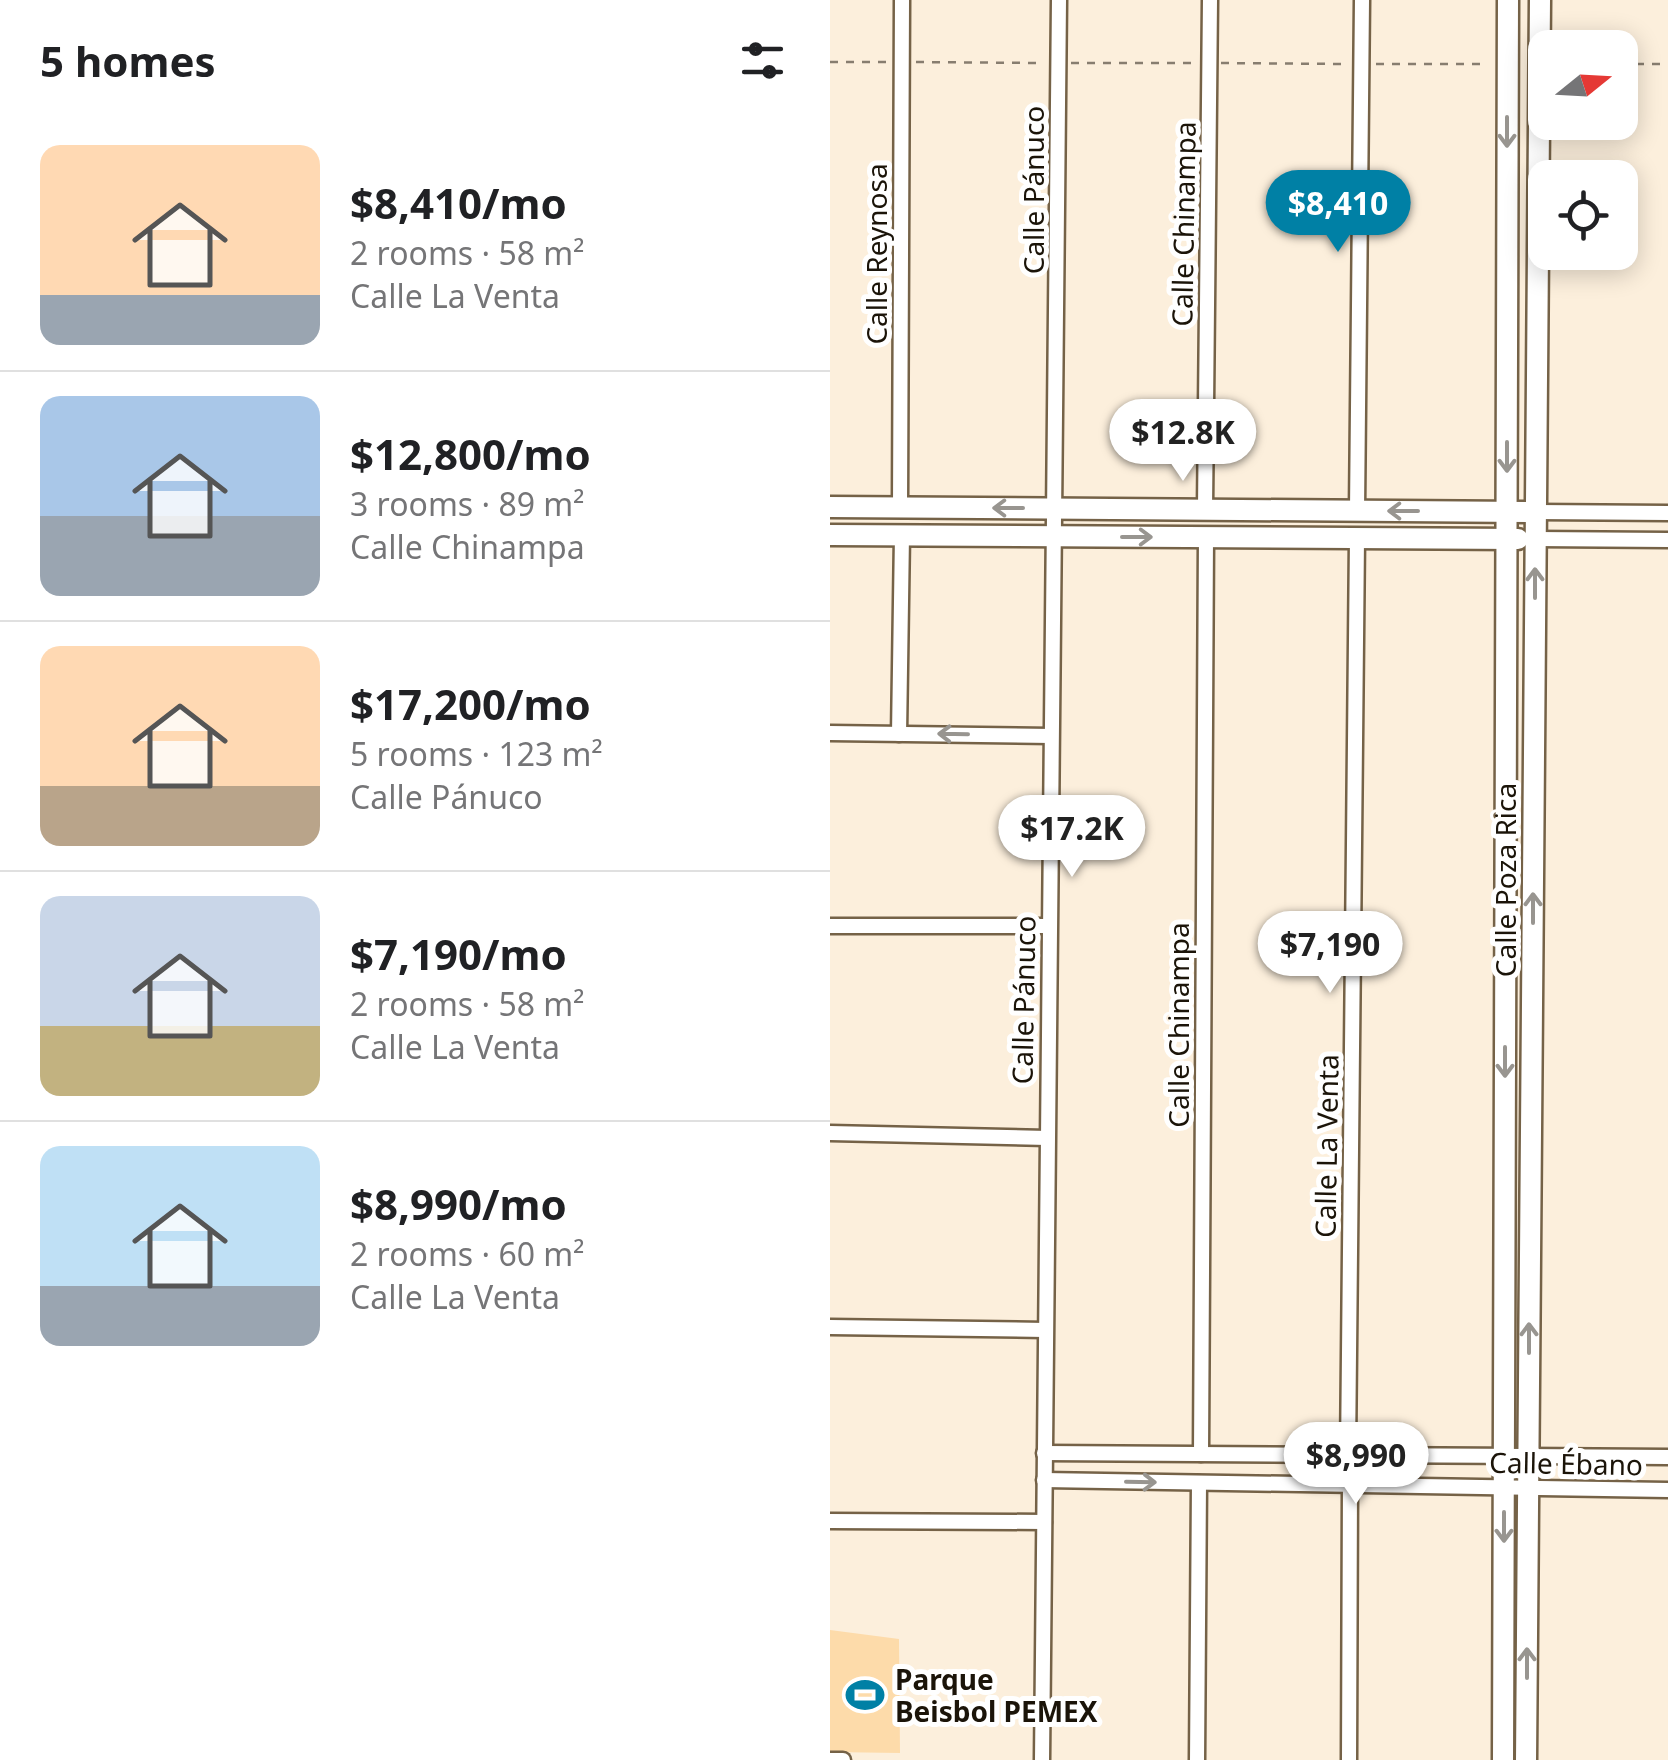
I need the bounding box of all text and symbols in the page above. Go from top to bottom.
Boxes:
north arrow [1528,30,1638,140]
map controls [1528,30,1638,270]
text: 5 homes [40,32,216,89]
icon: filters [735,33,790,88]
street label: Calle Pánuco [1014,106,1052,274]
one-way arrow [1498,116,1516,148]
street label: Calle Chinampa [1162,121,1204,327]
button: locate [1528,160,1638,270]
street label: Calle Reynosa [857,163,895,345]
pin: $8,410 [1257,170,1419,255]
text: $8,410/mo [350,174,567,231]
text: $8,410 [1288,181,1388,224]
icon: home [120,185,240,305]
text: 2 rooms · 58 m² [350,231,584,274]
text: Calle La Venta [350,274,560,317]
pin: $12.8K [1102,399,1264,484]
text: $12.8K [1131,410,1235,453]
text: $12,800/mo [350,425,591,482]
icon: home [120,436,240,556]
one-way arrow [1498,440,1516,473]
text: 3 rooms · 89 m² [350,482,584,525]
one-way arrow [993,498,1026,518]
one-way arrow [1388,502,1420,520]
text: Calle Chinampa [350,525,585,568]
one-way arrow [1120,528,1153,546]
one-way arrow [1526,567,1544,600]
text: $17,200/mo [350,675,591,732]
icon: home [120,686,240,806]
one-way arrow [938,725,970,744]
text: 5 rooms · 123 m² [350,732,603,775]
text: Calle Pánuco [350,775,543,818]
street label: Calle Poza Rica [1486,783,1524,977]
pin: $17.2K [991,795,1153,880]
text: $17.2K [1020,806,1124,849]
one-way arrow [1523,892,1542,924]
pin: $7,190 [1249,911,1411,996]
street label: Calle Pánuco [1003,915,1043,1085]
street label: Calle Chinampa [1159,922,1197,1128]
text: $7,190 [1280,922,1380,965]
text: $7,190/mo [350,925,567,982]
icon: home [120,936,240,1056]
text: 2 rooms · 58 m² [350,982,584,1025]
text: Calle La Venta [350,1025,560,1068]
one-way arrow [1496,1046,1514,1078]
street label: Calle La Venta [1305,1054,1347,1238]
text: $8,990/mo [350,1175,567,1232]
icon: home [120,1186,240,1306]
text: 2 rooms · 60 m² [350,1232,584,1275]
text: Calle La Venta [350,1275,560,1318]
one-way arrow [1520,1322,1539,1354]
pin: $8,990 [1275,1422,1437,1507]
text: $8,990 [1306,1433,1406,1476]
street label: Calle Ébano [1489,1443,1643,1483]
one-way arrow [1124,1472,1157,1492]
one-way arrow [1494,1510,1514,1543]
one-way arrow [1518,1647,1536,1680]
place label: Parque Beisbol PEMEX [895,1660,1098,1730]
sports icon: Parque Beisbol PEMEX [844,1674,886,1716]

